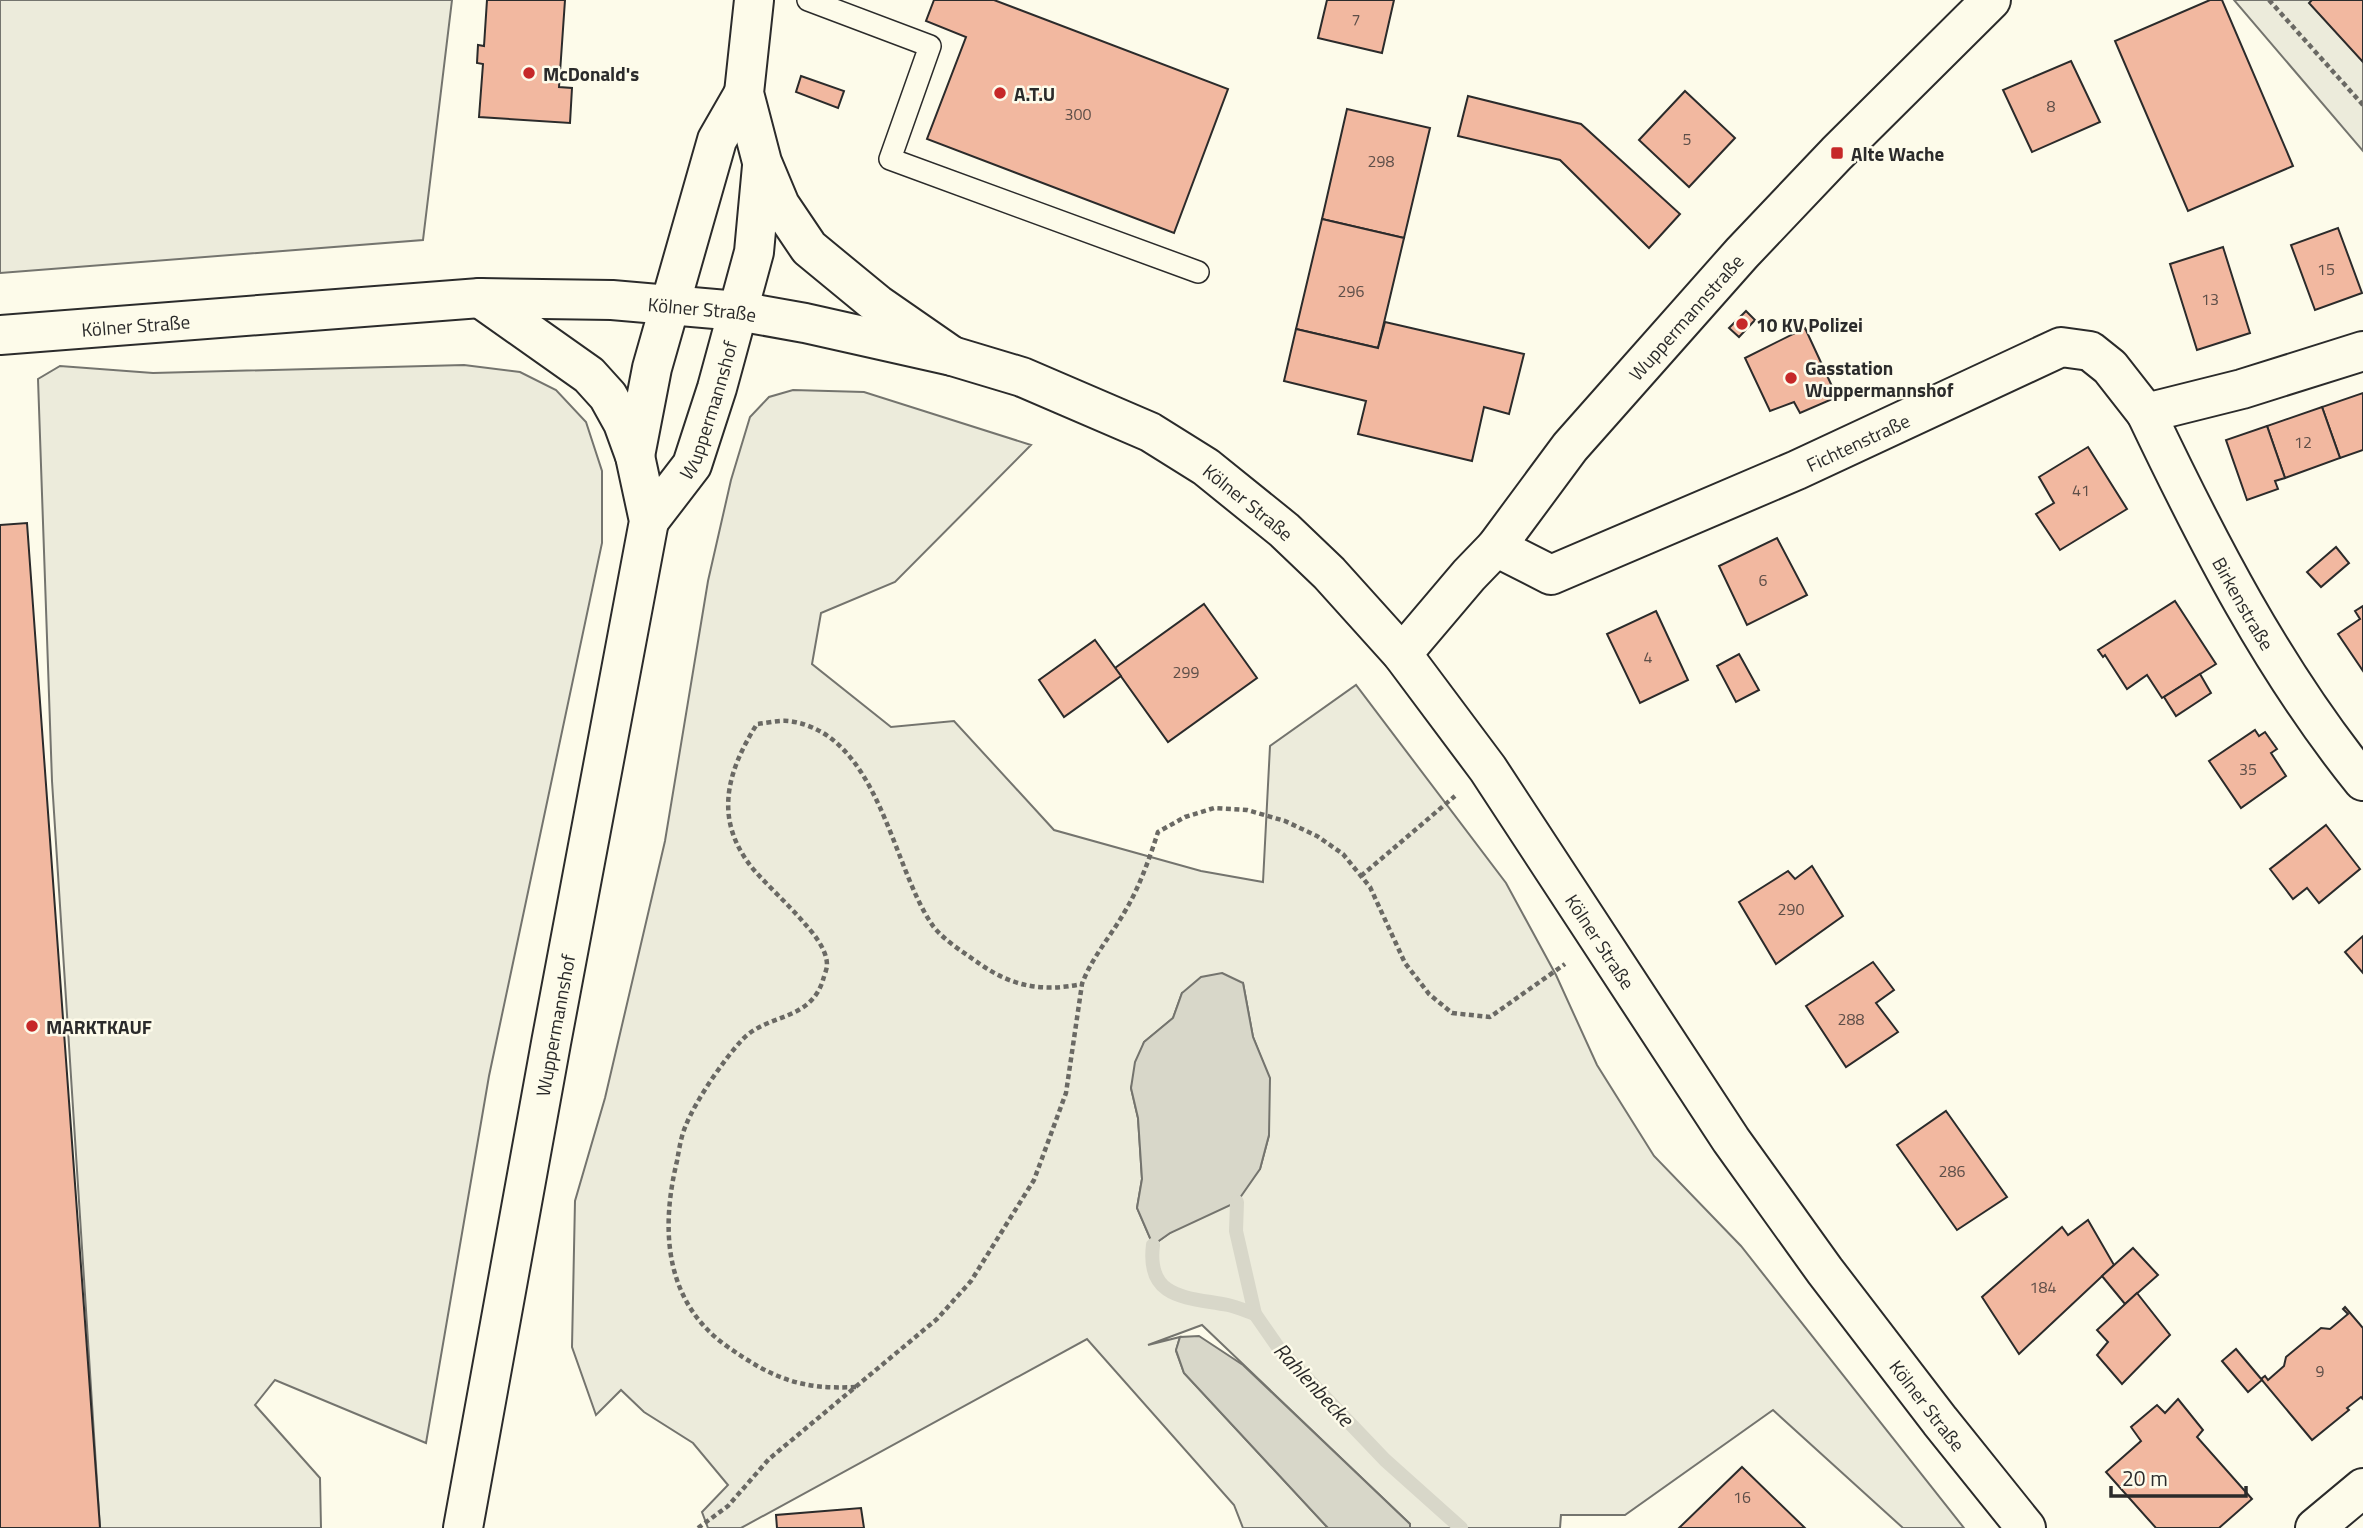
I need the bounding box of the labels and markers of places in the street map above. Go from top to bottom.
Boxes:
place label: McDonald's [543,59,639,88]
marker: McDonald's [521,65,537,81]
place label: A.T.U [1014,79,1055,108]
marker: A.T.U [992,85,1008,101]
place label: Alte Wache [1851,139,1944,168]
marker: Alte Wache [1829,145,1845,161]
place label: 10 KV Polizei [1756,310,1863,339]
marker: 10 KV Polizei [1734,316,1750,332]
place label: Gasstation Wuppermannshof [1805,353,1954,404]
marker: Gasstation Wuppermannshof [1783,370,1799,386]
place label: MARKTKAUF [46,1012,152,1041]
marker: MARKTKAUF [24,1018,40,1034]

